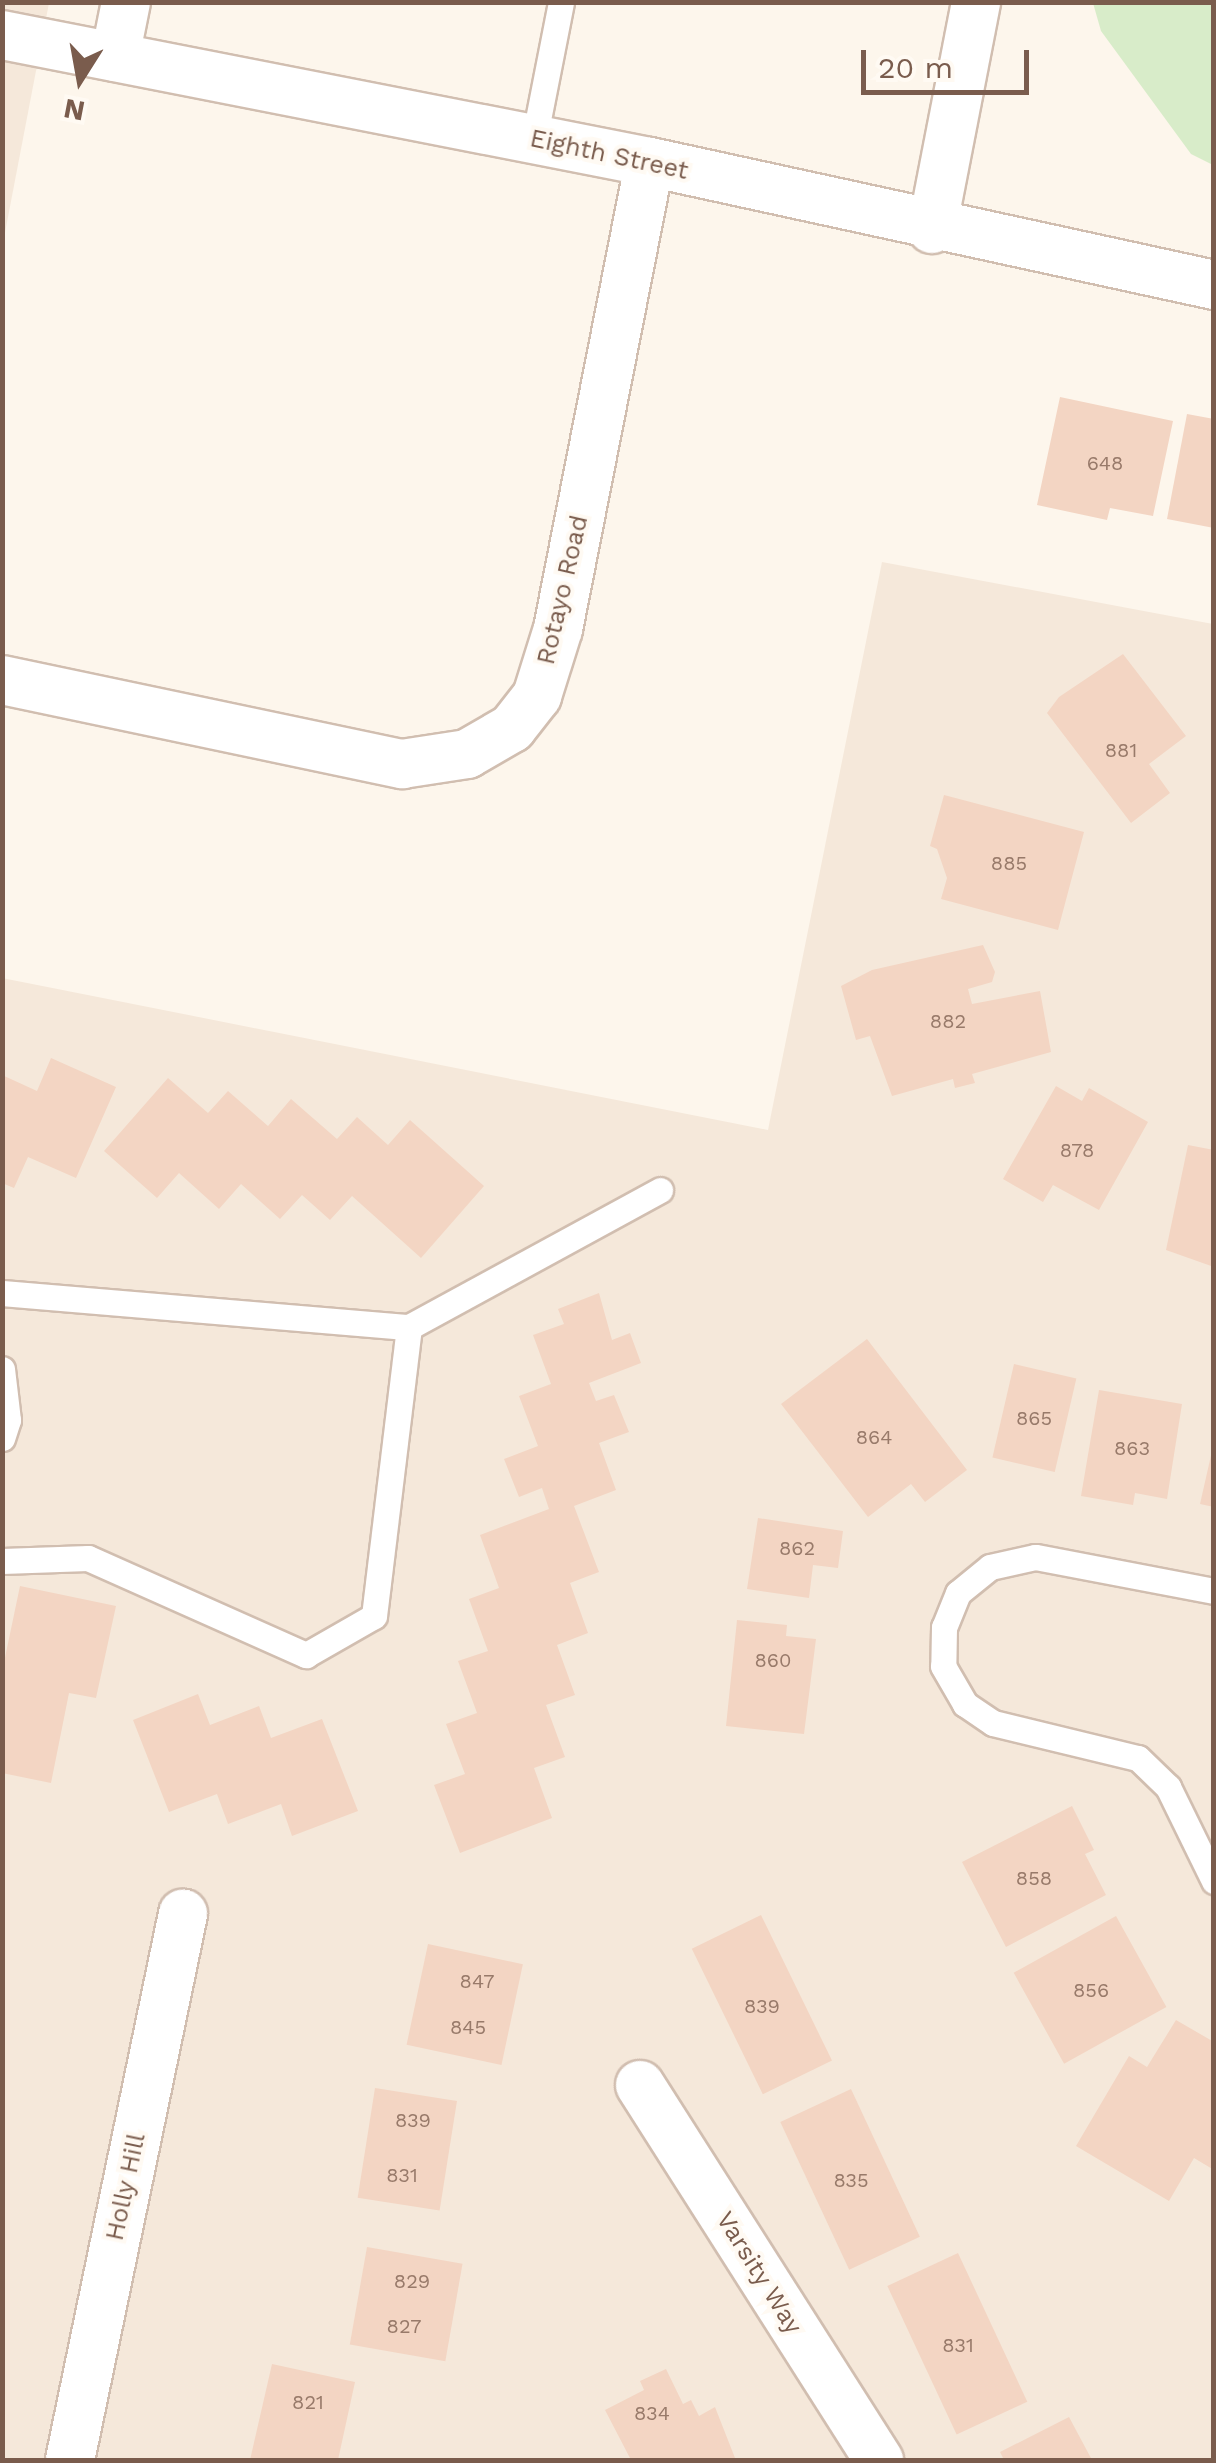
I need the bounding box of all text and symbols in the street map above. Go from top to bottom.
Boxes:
north arrow [30,30,130,130]
scale bar [866,30,1034,92]
text: 20 m [878,50,953,85]
text: N [61,92,88,128]
street label: Eighth Street [527,124,691,186]
house number: 648 [1087,451,1123,475]
street label: Rotayo Road [531,512,595,668]
house number: 881 [1105,738,1137,762]
house number: 885 [991,851,1027,875]
house number: 882 [930,1009,966,1033]
house number: 878 [1060,1138,1094,1162]
house number: 865 [1016,1406,1052,1430]
house number: 864 [856,1425,892,1449]
house number: 863 [1114,1436,1150,1460]
house number: 862 [779,1536,815,1560]
house number: 860 [755,1648,791,1672]
house number: 858 [1016,1866,1052,1890]
house number: 847 [460,1969,494,1993]
house number: 856 [1073,1978,1109,2002]
house number: 839 [744,1994,780,2018]
house number: 845 [450,2015,486,2039]
house number: 839 [395,2108,431,2132]
street label: Holly Hill [100,2130,152,2244]
house number: 831 [386,2163,418,2187]
house number: 835 [833,2168,869,2192]
street label: Varsity Way [709,2206,809,2340]
house number: 829 [394,2269,430,2293]
house number: 827 [387,2314,421,2338]
house number: 831 [942,2333,974,2357]
house number: 821 [292,2390,324,2414]
house number: 834 [634,2401,670,2425]

